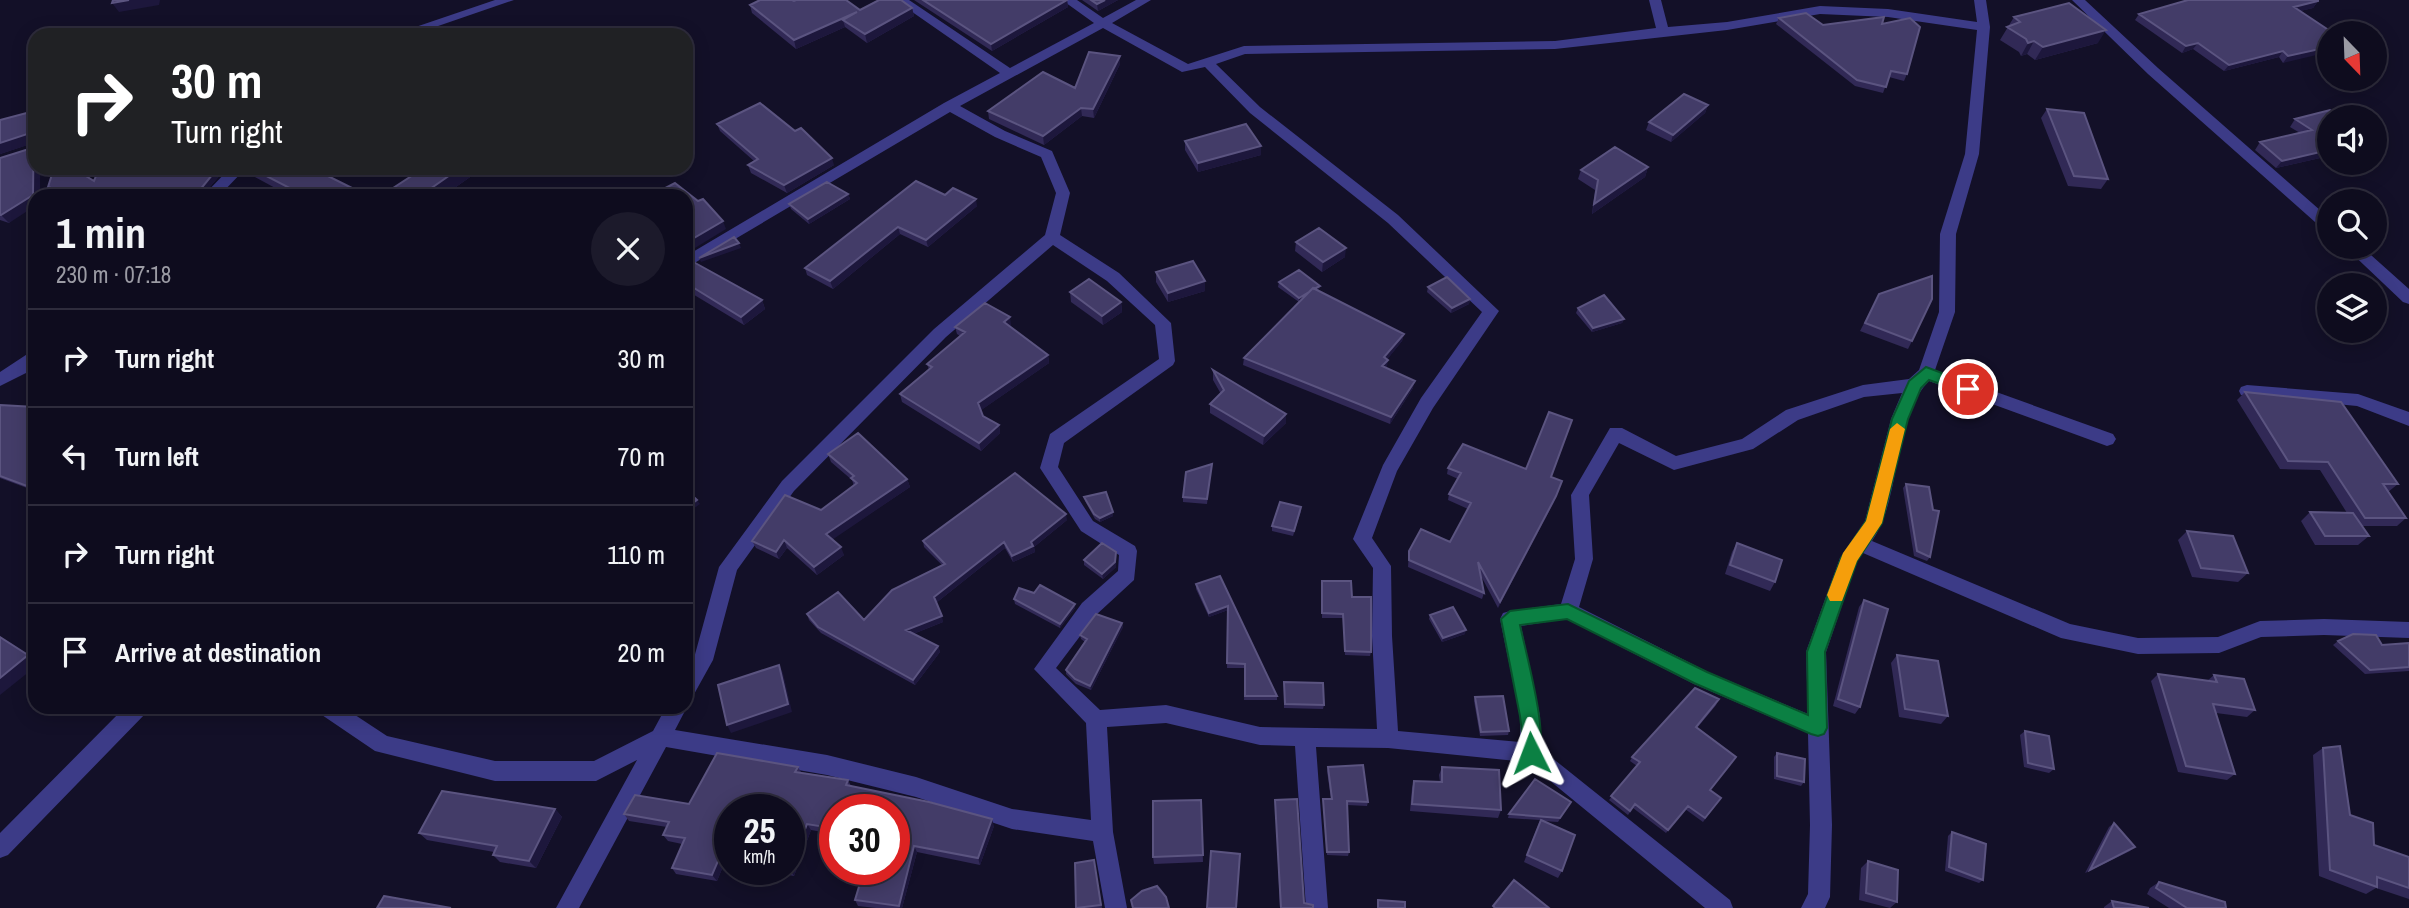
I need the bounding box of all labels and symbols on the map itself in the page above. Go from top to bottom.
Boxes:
north arrow [2317,21,2387,91]
pin [1938,359,1998,419]
position arrow [1494,716,1568,790]
speed limit sign: 30 [819,794,910,885]

